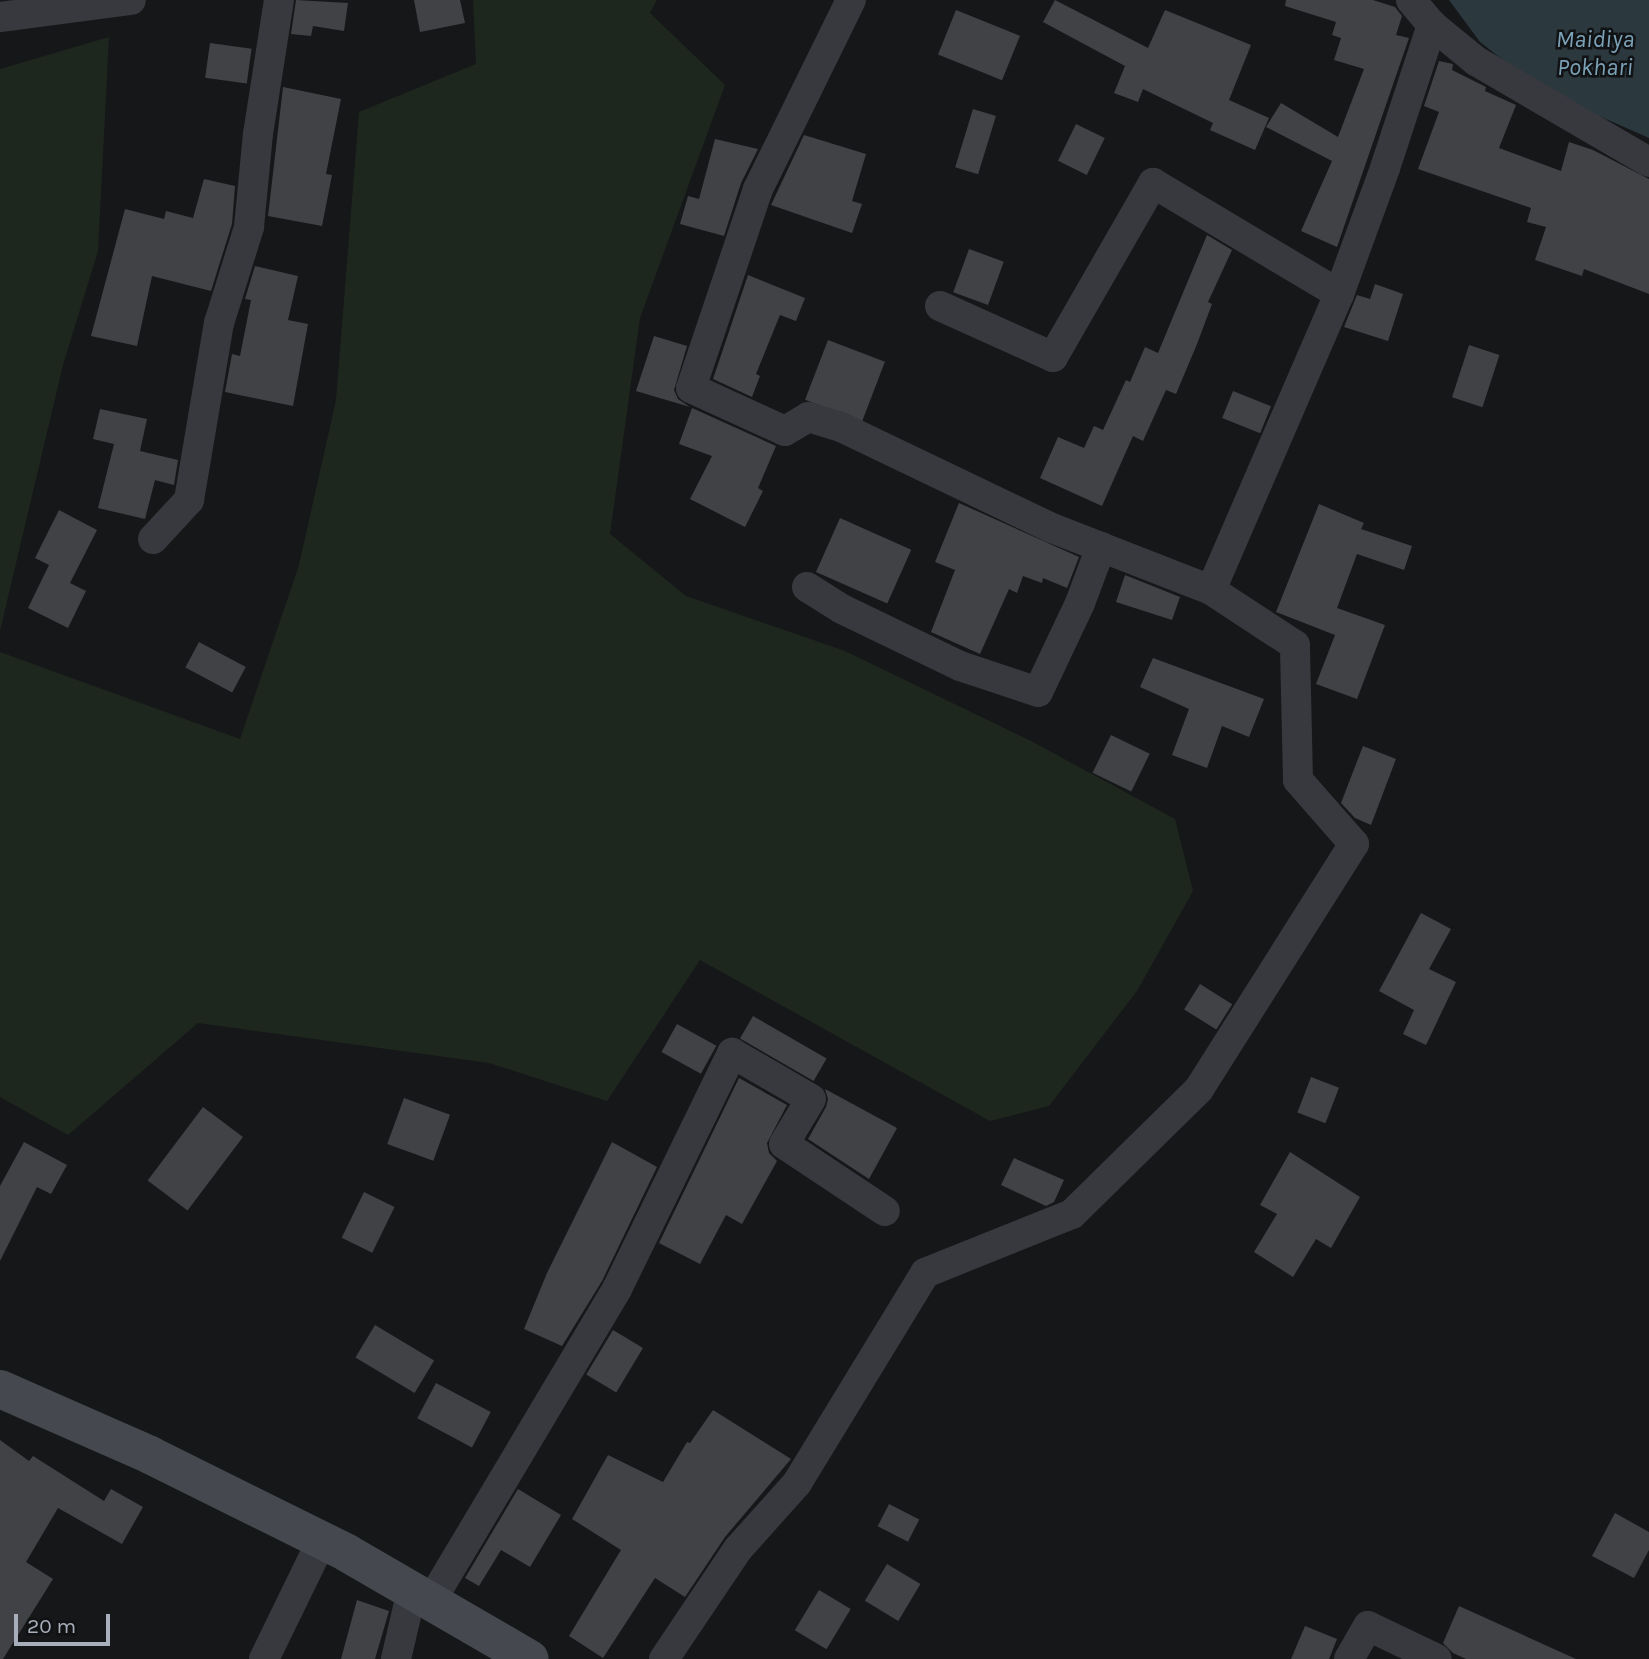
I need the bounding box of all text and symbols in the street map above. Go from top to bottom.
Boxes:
water label: Maidiya Pokhari [1556,26,1634,82]
scale bar [18,1600,114,1644]
text: 20 m [27,1614,76,1638]

